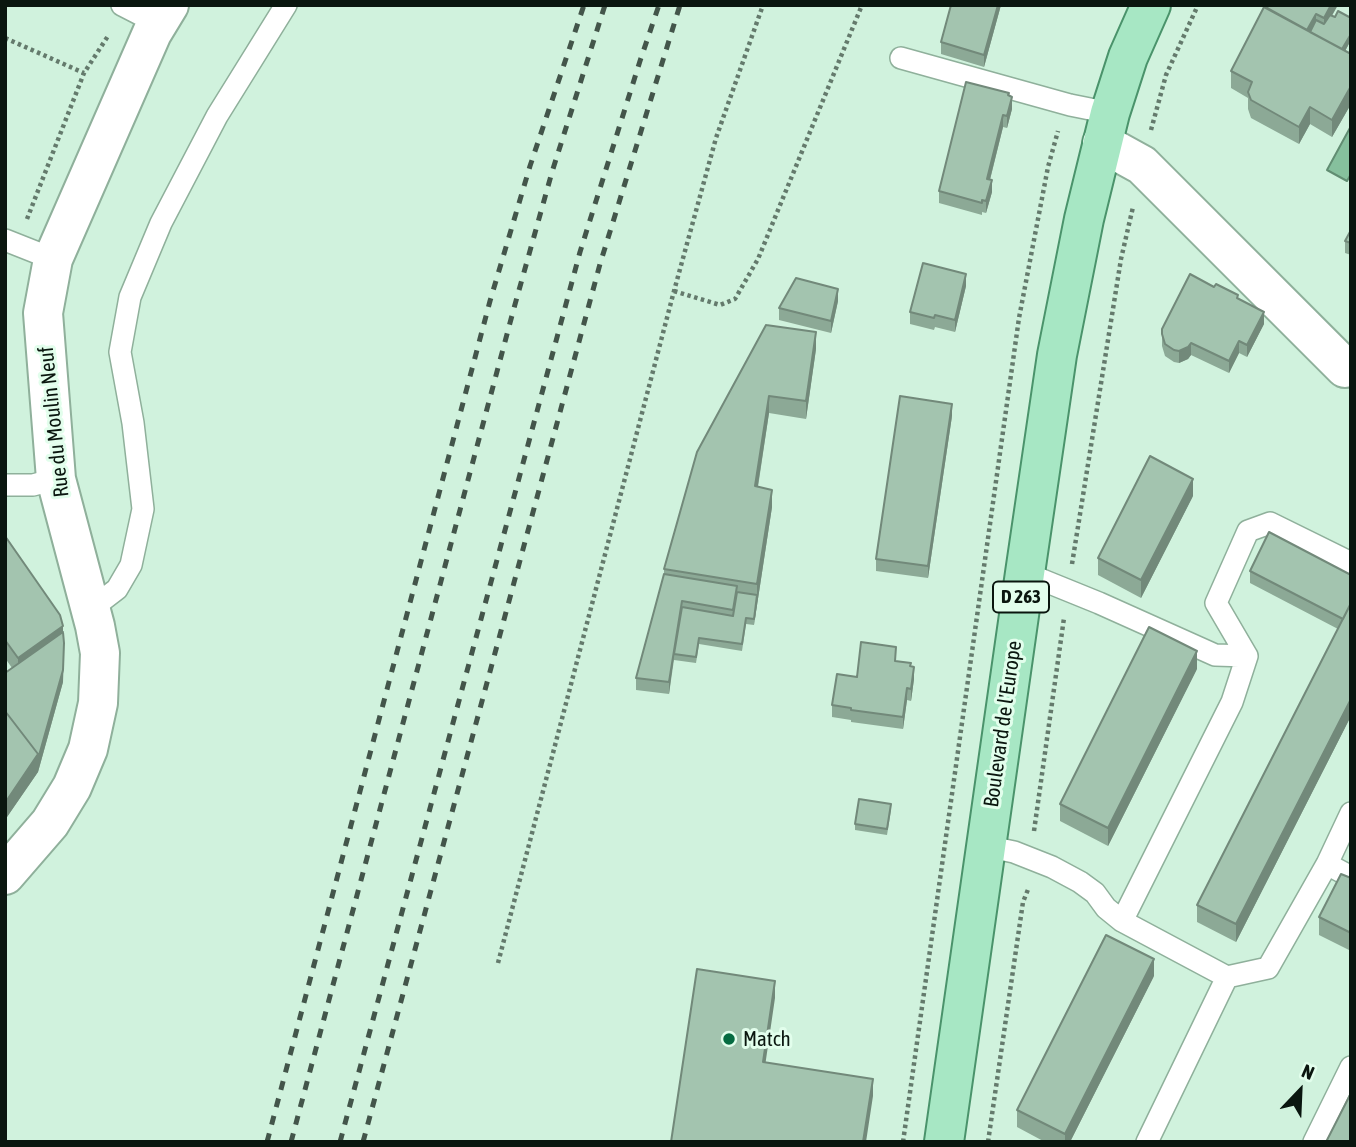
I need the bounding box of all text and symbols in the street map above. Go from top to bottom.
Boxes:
street label: Rue du Moulin Neuf [34,345,74,499]
road number: D 263 [993,582,1049,612]
street label: Boulevard de l'Europe [979,639,1027,809]
place label: Match [743,1026,791,1052]
marker: Match [721,1031,737,1047]
north arrow [1265,1056,1335,1126]
text: N [1299,1059,1318,1084]

